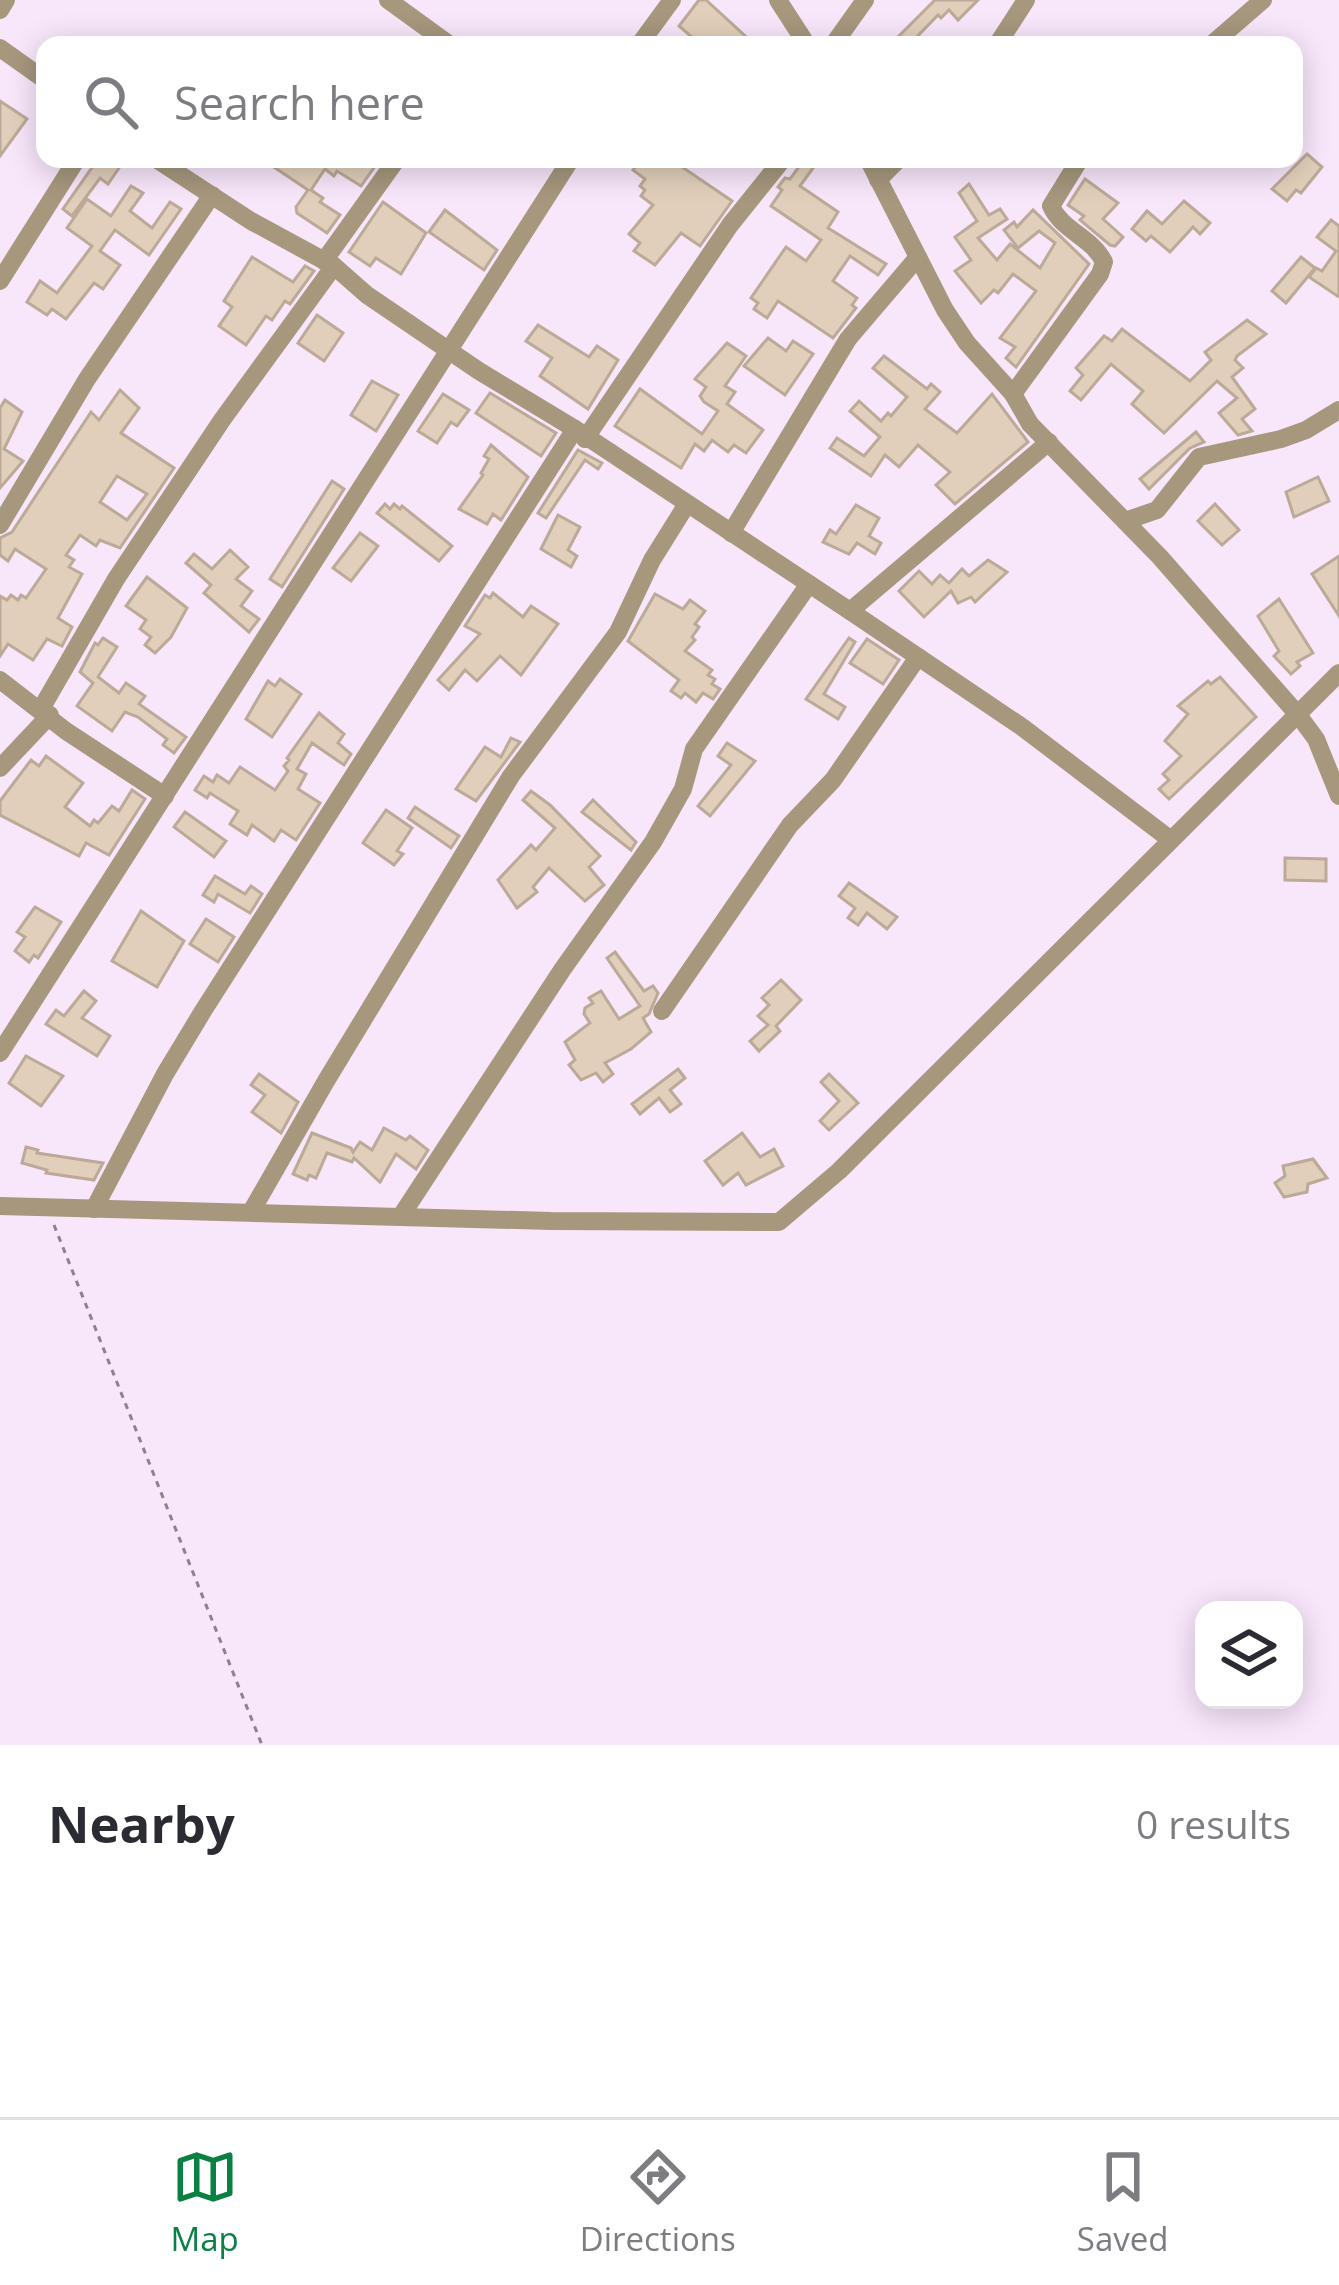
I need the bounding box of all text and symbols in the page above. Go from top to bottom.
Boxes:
search box [36,36,1303,168]
icon: search [78,69,144,135]
text: Search here [174,72,425,133]
map controls [1195,1601,1303,1709]
button: layers [1195,1601,1303,1709]
text: Nearby [48,1788,235,1858]
text: 0 results [1136,1797,1291,1850]
tab: Map [171,2144,239,2261]
tab: Directions [580,2144,736,2261]
tab: Saved [1077,2144,1168,2261]

